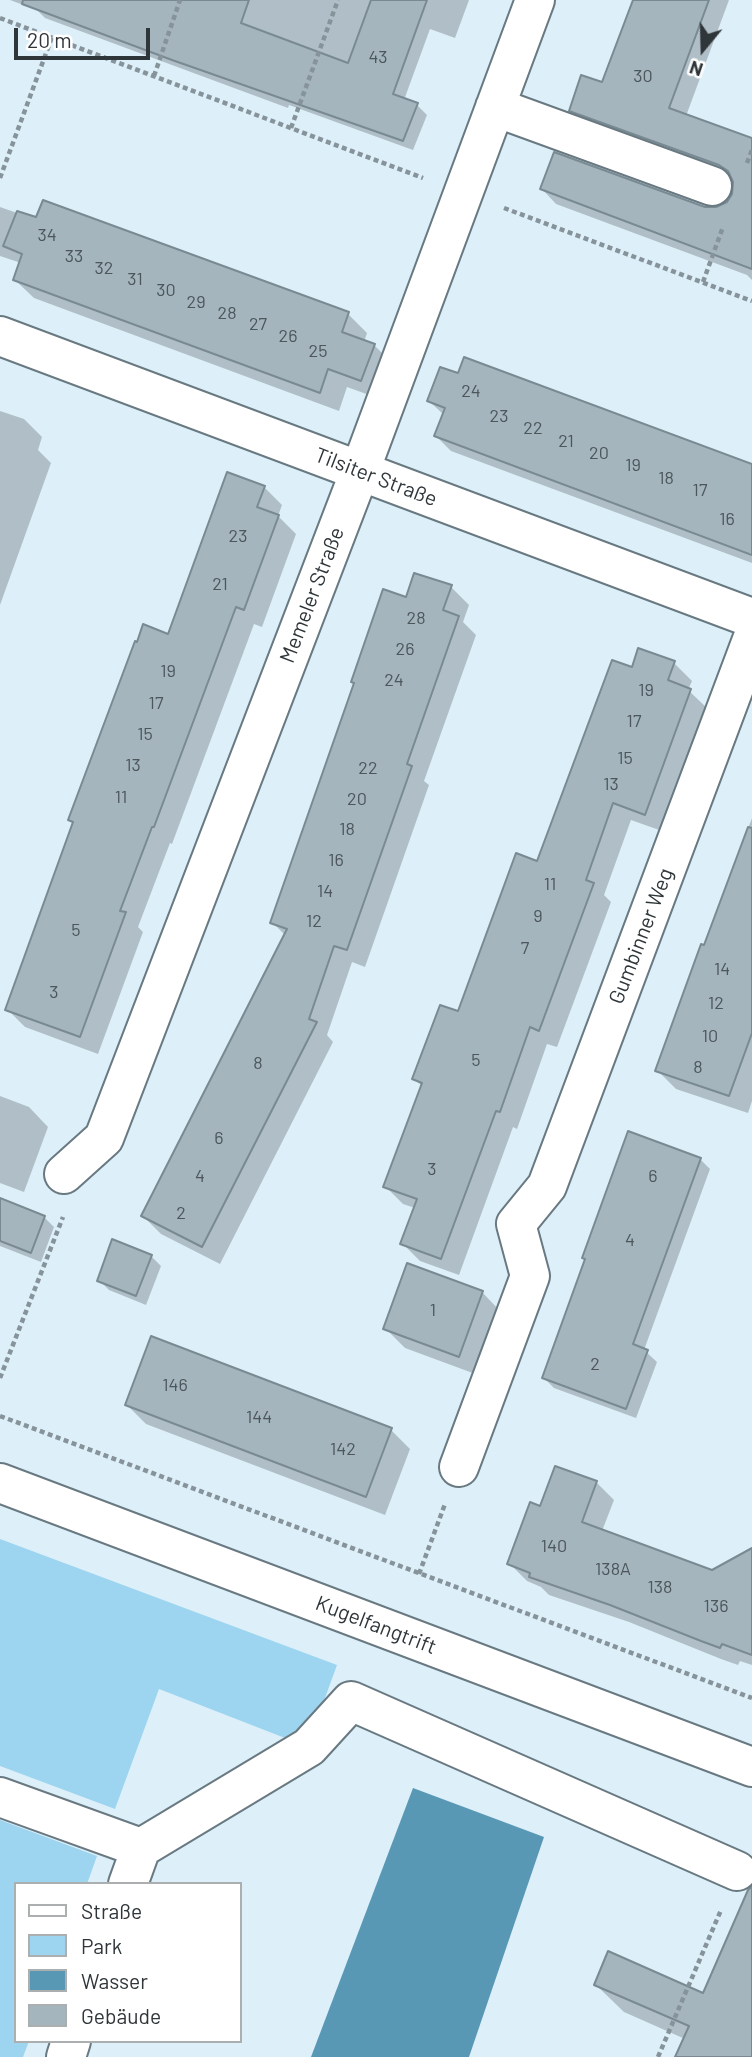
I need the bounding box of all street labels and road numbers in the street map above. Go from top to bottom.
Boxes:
street label: Tilsiter Straße [311,442,441,512]
street label: Memeler Straße [275,523,349,667]
street label: Gumbinner Weg [603,864,679,1008]
street label: Kugelfangtrift [312,1590,440,1660]

